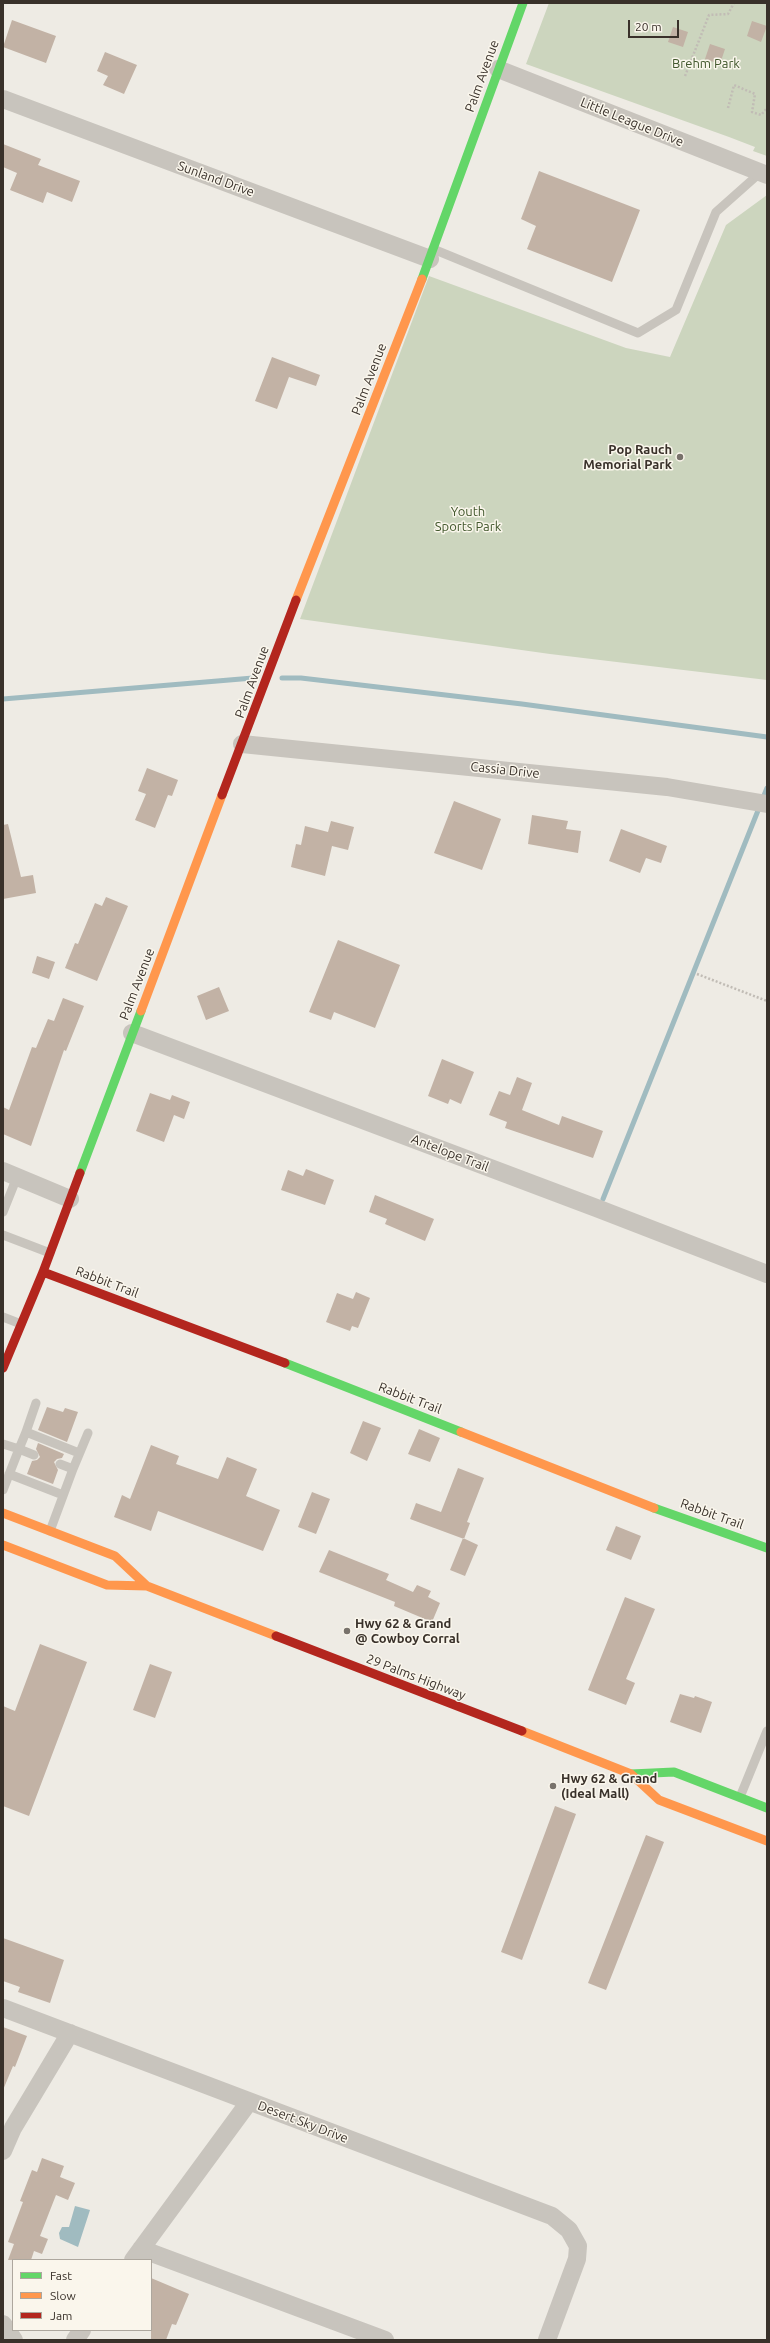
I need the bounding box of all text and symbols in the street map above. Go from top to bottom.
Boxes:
scale bar [630,12,681,38]
text: 20 m [635,20,662,33]
street label: Palm Avenue [462,38,502,114]
park label: Brehm Park [672,56,740,72]
street label: Little League Drive [578,94,686,150]
street label: Sunland Drive [176,158,256,200]
street label: Palm Avenue [348,341,390,417]
place label: Pop Rauch Memorial Park [583,442,672,473]
marker: Pop Rauch Memorial Park [675,452,685,462]
park label: Youth Sports Park [435,504,501,535]
street label: Palm Avenue [232,644,272,720]
street label: Cassia Drive [470,759,540,781]
street label: Palm Avenue [116,946,158,1022]
street label: Antelope Trail [409,1131,491,1175]
street label: Rabbit Trail [73,1263,141,1301]
street label: Rabbit Trail [376,1379,444,1417]
street label: Rabbit Trail [678,1495,746,1533]
place label: Hwy 62 & Grand @ Cowboy Corral [355,1616,460,1647]
marker: Hwy 62 & Grand @ Cowboy Corral [342,1626,352,1636]
street label: 29 Palms Highway [364,1651,468,1703]
place label: Hwy 62 & Grand (Ideal Mall) [561,1771,657,1802]
marker: Hwy 62 & Grand (Ideal Mall) [548,1781,558,1791]
street label: Desert Sky Drive [256,2098,350,2146]
legend [12,2259,152,2331]
text: Fast [50,2269,72,2282]
text: Slow [50,2289,76,2302]
text: Jam [50,2309,72,2322]

